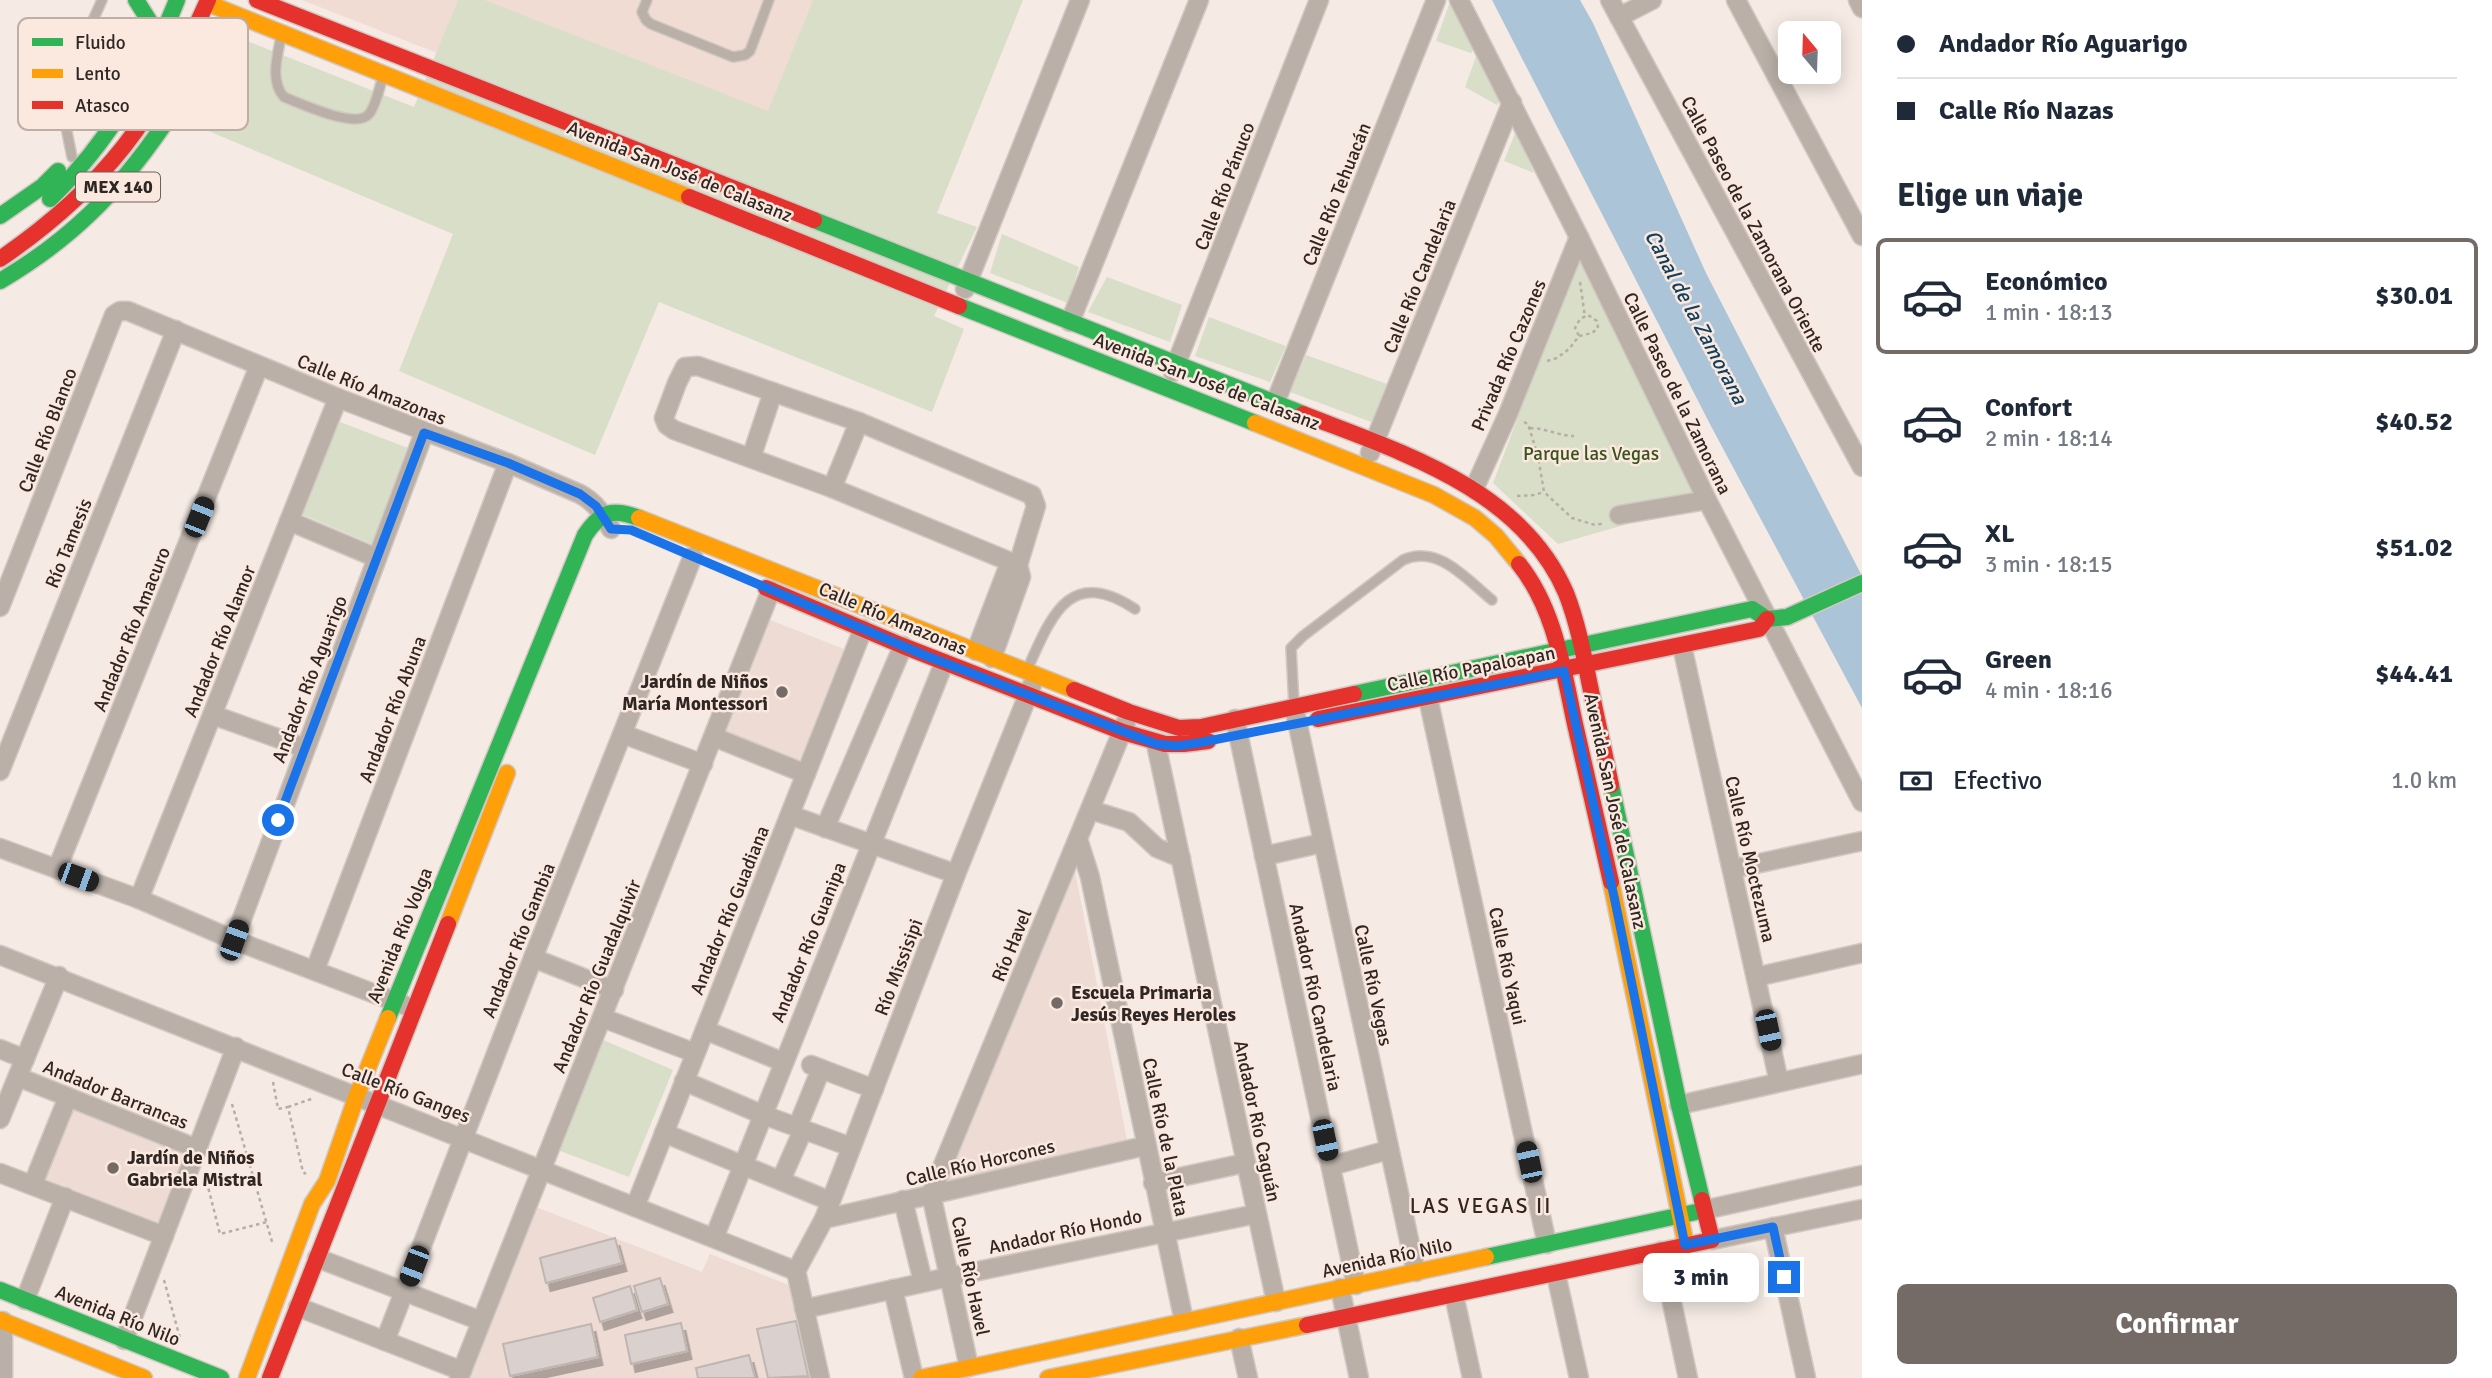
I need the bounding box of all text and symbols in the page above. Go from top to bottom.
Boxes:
legend [18,18,248,130]
north arrow [1778,21,1841,84]
map controls [1778,21,1841,84]
text: Andador Río Aguarigo [1939,28,2188,60]
text: Fluido [75,31,126,55]
text: Lento [75,62,121,86]
street label: Calle Paseo de la Zamorana Oriente [1675,92,1831,357]
text: Atasco [75,94,130,118]
text: Calle Río Nazas [1939,95,2114,127]
street label: Avenida San José de Calasanz [564,116,796,228]
street label: Calle Río Pánuco [1189,119,1260,254]
street label: Calle Río Tehuacán [1297,119,1377,270]
road number: MEX 140 [76,172,160,202]
text: Elige un viaje [1897,176,2083,215]
street label: Calle Río Candelaria [1378,196,1462,357]
water label: Canal de la Zamorana [1639,225,1754,410]
icon: car [1901,265,1964,328]
text: Económico [1985,266,2108,298]
street label: Privada Río Cazones [1466,276,1552,435]
text: $30.01 [2375,280,2453,312]
street label: Calle Paseo de la Zamorana [1618,288,1737,498]
text: 1 min · 18:13 [1985,298,2113,327]
street label: Avenida San José de Calasanz [1090,328,1323,436]
street label: Calle Río Amazonas [293,349,450,431]
street label: Calle Río Blanco [13,364,83,496]
icon: car [1901,391,1964,454]
text: Confort [1985,392,2072,424]
text: $40.52 [2375,406,2453,438]
text: 2 min · 18:14 [1985,424,2113,453]
park label: Parque las Vegas [1523,442,1659,466]
car [182,494,217,540]
street label: Río Tamesis [40,495,98,592]
icon: car [1901,517,1964,580]
text: XL [1985,518,2015,550]
text: $51.02 [2375,532,2453,564]
street label: Andador Río Amacuro [88,543,176,715]
text: 3 min · 18:15 [1985,550,2113,579]
street label: Andador Río Alamor [178,562,261,721]
street label: Calle Río Amazonas [815,577,970,661]
street label: Andador Río Aguarigo [267,592,353,766]
street label: Andador Río Abuna [354,633,432,786]
street label: Calle Río Papaloapan [1385,641,1557,697]
icon: car [1901,643,1964,706]
text: Green [1985,644,2052,676]
text: $44.41 [2375,658,2453,690]
place label: Jardín de Niños María Montessori [622,670,768,716]
text: 4 min · 18:16 [1985,676,2113,705]
marker: Jardín de Niños María Montessori [774,684,790,700]
street label: Avenida San José de Calasanz [1578,691,1652,931]
icon: cash [1897,762,1935,800]
text: Efectivo [1953,765,2042,797]
text: 1.0 km [2391,766,2457,795]
street label: Calle Río Moctezuma [1719,774,1781,945]
route start [262,804,294,836]
street label: Andador Río Guadiana [685,822,775,998]
street label: Andador Río Gambia [477,859,561,1021]
street label: Andador Río Guanipa [766,859,852,1026]
car [55,860,102,894]
street label: Avenida Río Volga [362,864,438,1007]
street label: Andador Río Guadalquivir [547,876,647,1077]
street label: Andador Río Candelaria [1283,901,1347,1093]
street label: Calle Río Yaqui [1483,905,1531,1027]
street label: Río Havel [987,906,1037,985]
street label: Río Missisipi [870,916,928,1019]
car [217,917,252,963]
street label: Calle Río Vegas [1348,922,1398,1048]
place label: Escuela Primaria Jesús Reyes Heroles [1071,981,1236,1027]
marker: Escuela Primaria Jesús Reyes Heroles [1049,995,1065,1011]
car [1754,1007,1783,1053]
street label: Andador Río Caguán [1228,1038,1286,1204]
street label: Andador Barrancas [39,1055,192,1135]
street label: Calle Río de la Plata [1137,1056,1194,1219]
street label: Calle Río Ganges [338,1057,473,1129]
car [1311,1117,1340,1163]
street label: Calle Río Horcones [903,1134,1057,1192]
car [1515,1139,1544,1185]
place label: Jardín de Niños Gabriela Mistral [127,1146,262,1192]
marker: Jardín de Niños Gabriela Mistral [105,1160,121,1176]
district label: LAS VEGAS II [1410,1193,1552,1219]
street label: Andador Río Hondo [986,1204,1144,1260]
street label: Calle Río Havel [946,1214,994,1338]
street label: Avenida Río Nilo [1320,1232,1455,1283]
car [397,1243,432,1289]
callout: 3 min [1644,1252,1760,1302]
route end [1768,1261,1800,1293]
text: 3 min [1673,1263,1729,1292]
street label: Avenida Río Nilo [52,1280,184,1352]
button: Confirmar [1897,1284,2457,1364]

